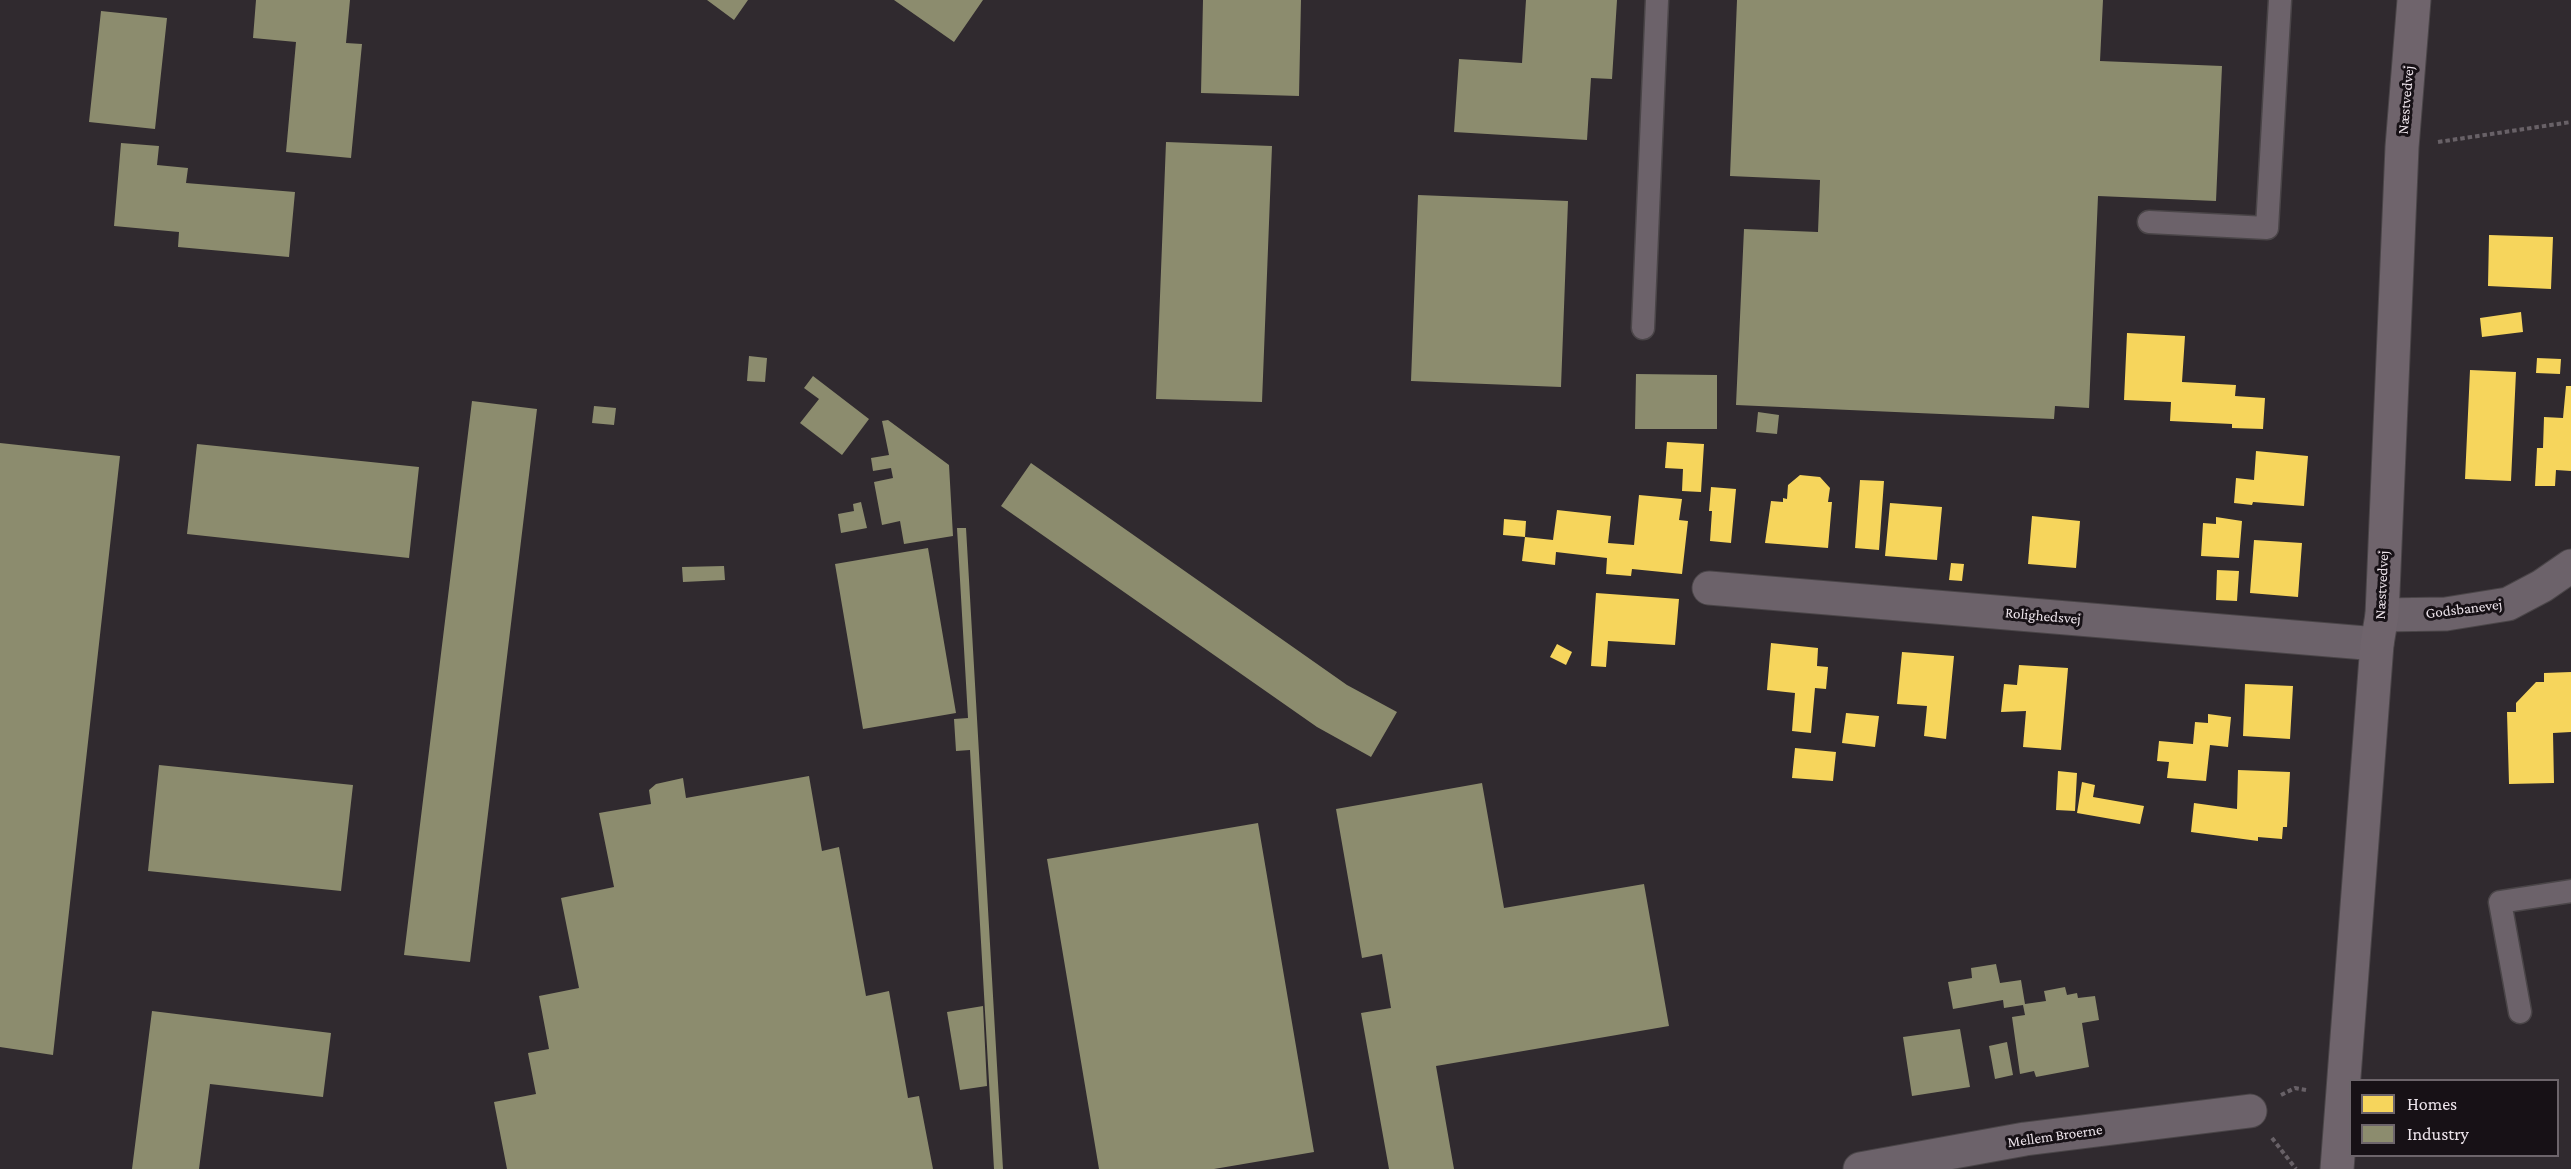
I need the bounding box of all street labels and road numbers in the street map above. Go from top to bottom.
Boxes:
street label: Næstvedvej [2394,65,2418,135]
street label: Næstvedvej [2371,550,2393,620]
street label: Godsbanevej [2425,595,2503,623]
street label: Rolighedsvej [2004,604,2082,628]
street label: Mellem Broerne [2006,1120,2104,1152]

